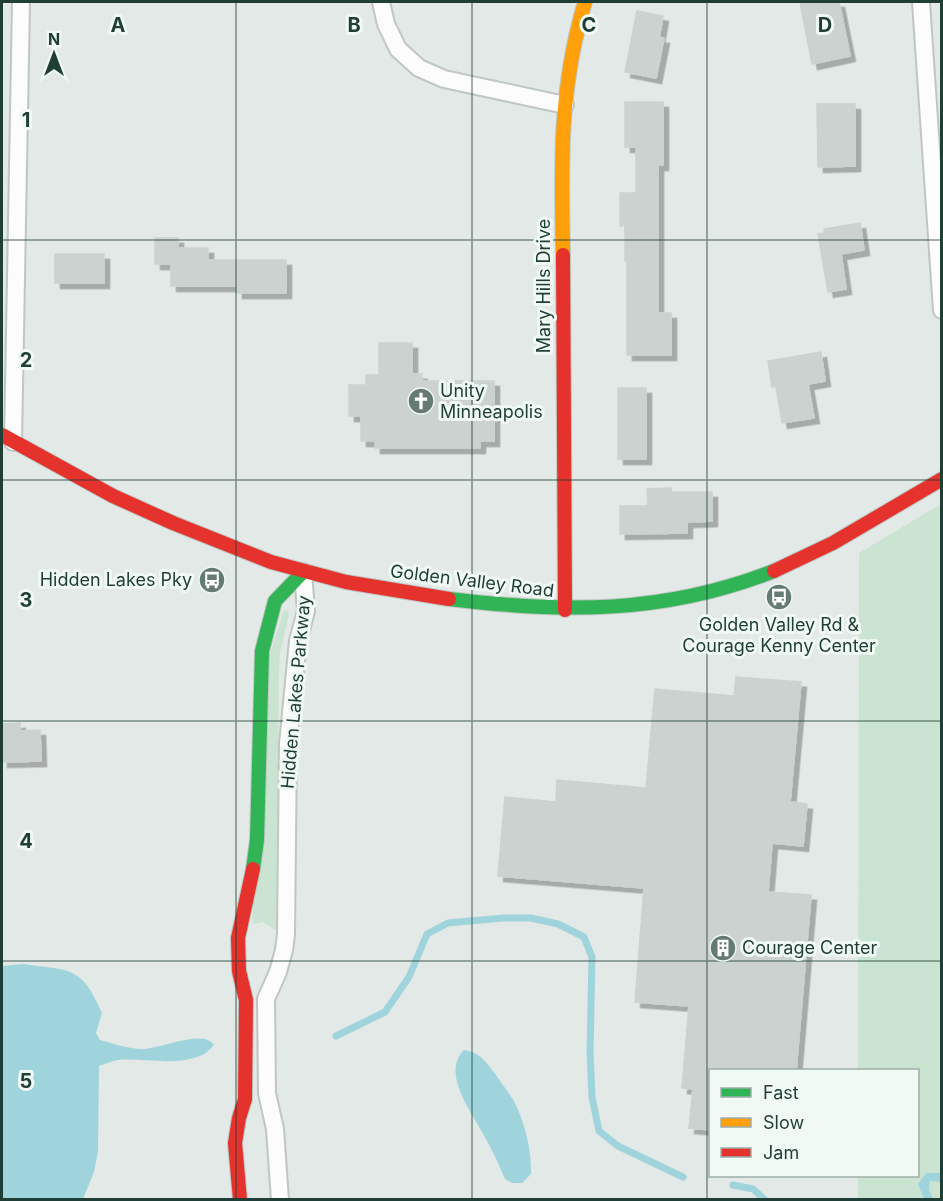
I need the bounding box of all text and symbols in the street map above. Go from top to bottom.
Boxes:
text: A [111,13,126,37]
text: B [347,13,361,37]
text: C [582,13,596,37]
text: D [818,13,832,37]
north arrow [24,24,84,84]
text: N [48,29,60,49]
text: 1 [22,108,30,132]
street label: Mary Hills Drive [533,219,554,353]
text: 2 [20,348,32,372]
place label: Unity Minneapolis [440,380,543,422]
church icon: Unity Minneapolis [406,386,436,416]
street label: Golden Valley Road [389,560,555,601]
bus stop icon: Hidden Lakes Pky [197,565,227,595]
place label: Hidden Lakes Pky [40,569,192,590]
bus stop icon: Golden Valley Rd & Courage Kenny Center [764,582,794,612]
text: 3 [20,588,32,612]
street label: Hidden Lakes Parkway [277,594,314,790]
place label: Golden Valley Rd & Courage Kenny Center [682,614,876,656]
text: 4 [19,829,33,853]
building icon: Courage Center [708,933,738,963]
place label: Courage Center [742,937,878,958]
text: 5 [20,1069,32,1093]
legend [709,1069,919,1177]
text: Fast [763,1082,799,1103]
text: Slow [763,1112,804,1133]
text: Jam [763,1142,799,1163]

